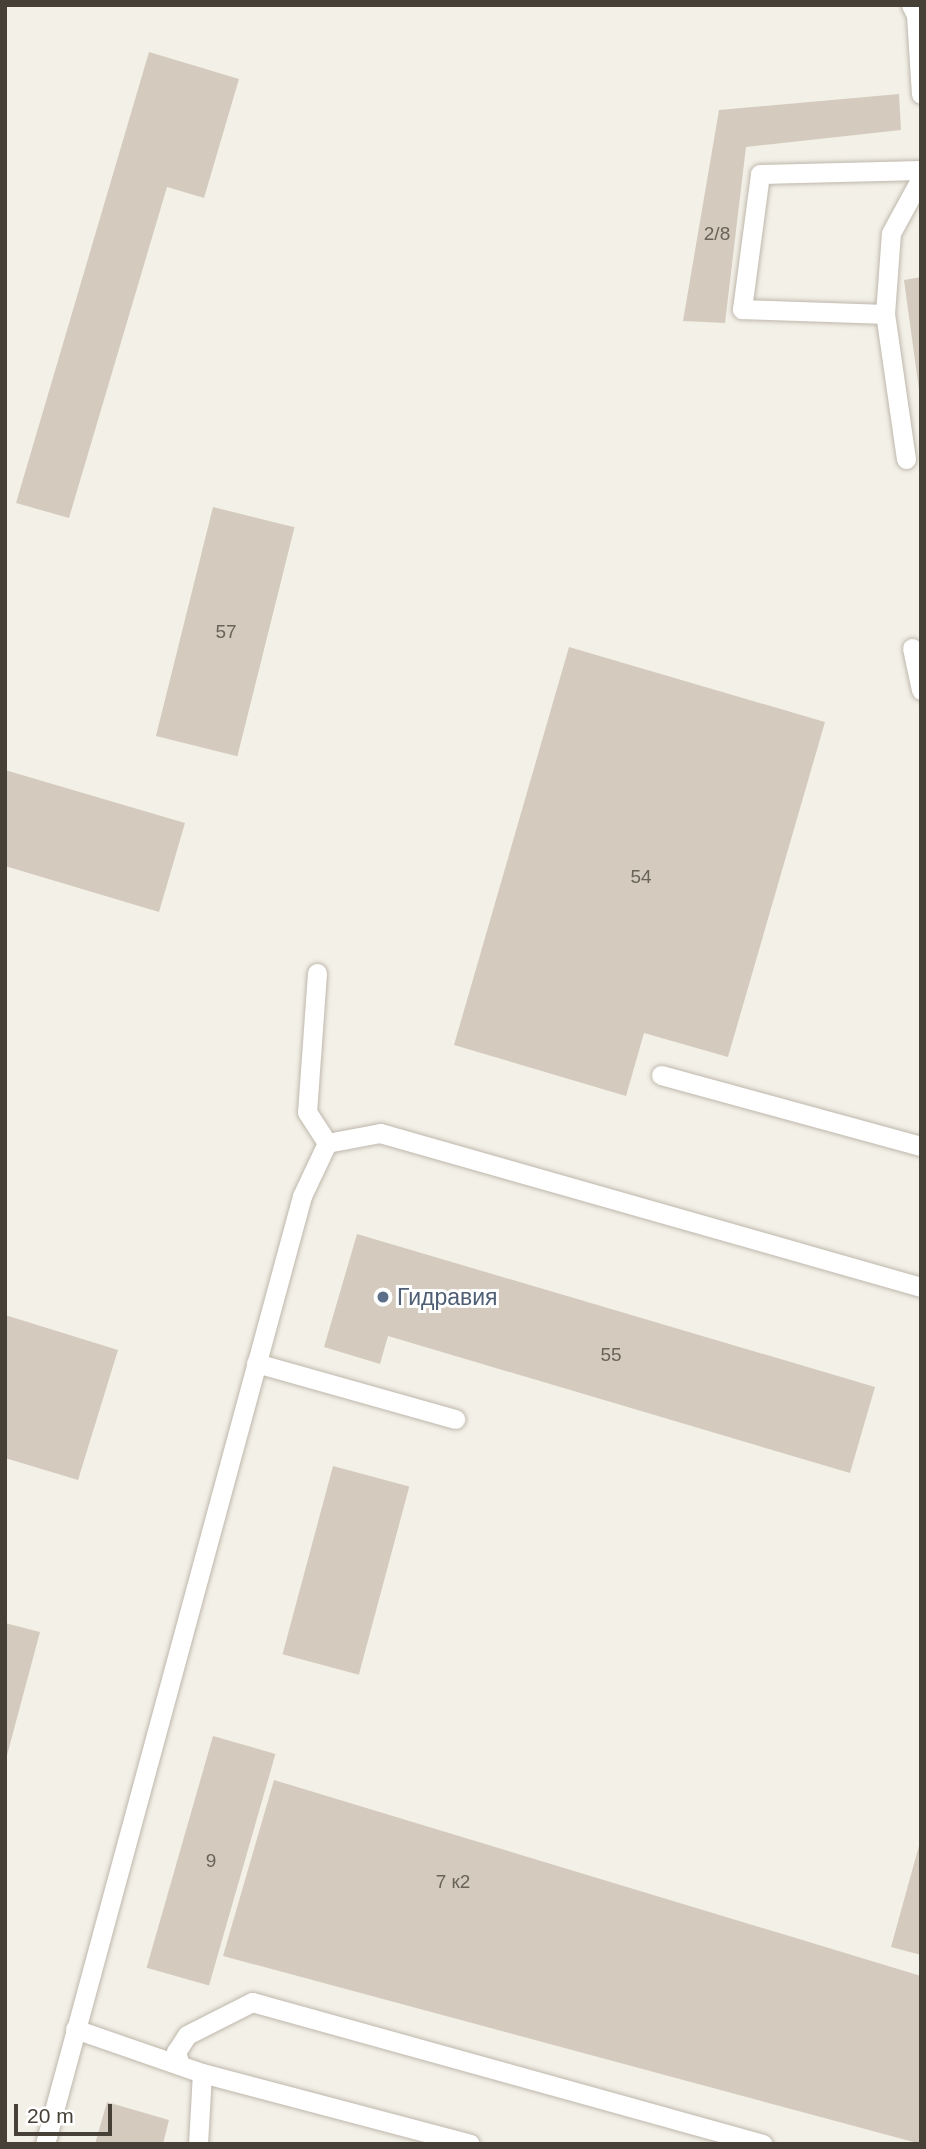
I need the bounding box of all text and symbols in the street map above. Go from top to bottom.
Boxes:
house number: 2/8 [704,223,730,245]
house number: 57 [215,621,237,643]
house number: 54 [630,866,652,888]
place label: Гидравия [397,1283,498,1311]
marker: Гидравия [375,1289,391,1305]
house number: 55 [600,1344,622,1366]
house number: 9 [206,1850,216,1872]
house number: 7 к2 [436,1871,470,1893]
scale bar [18,2090,116,2134]
text: 20 m [27,2104,74,2127]

